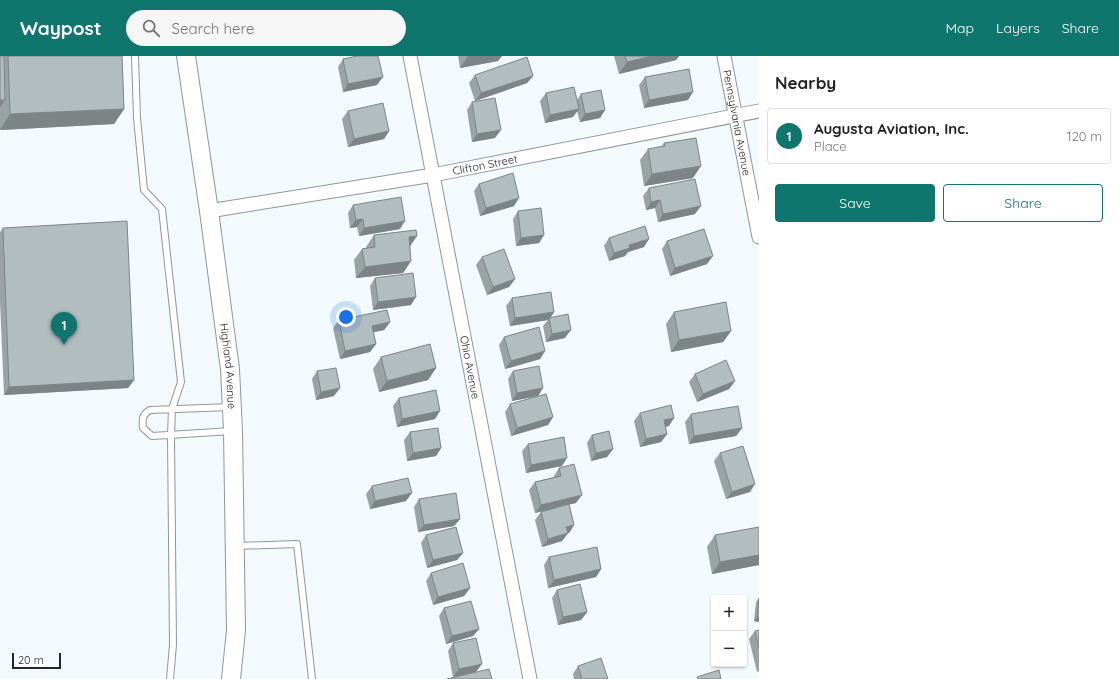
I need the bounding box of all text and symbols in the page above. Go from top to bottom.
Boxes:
search box [126,10,406,46]
text: Waypost [20,16,102,40]
icon: search [140,17,162,39]
text: Search here [172,19,254,38]
text: Map [945,19,974,37]
text: Layers [996,19,1040,37]
text: Share [1062,19,1099,37]
street label: Pennsylvania Avenue [720,69,754,177]
text: Nearby [775,72,836,93]
text: Augusta Aviation, Inc. [814,119,969,138]
text: 1 [786,128,792,144]
text: 120 m [1067,128,1102,144]
text: Place [814,138,847,154]
street label: Clifton Street [451,151,519,178]
button: Save [775,184,935,222]
button: Share [943,184,1103,222]
your location [336,307,356,327]
pin: 1 [51,312,77,345]
street label: Highland Avenue [217,322,239,409]
street label: Ohio Avenue [457,334,483,400]
map controls [711,595,747,667]
button: + [711,595,747,631]
button: − [711,631,747,667]
scale bar [12,651,61,670]
text: 20 m [18,653,44,667]

